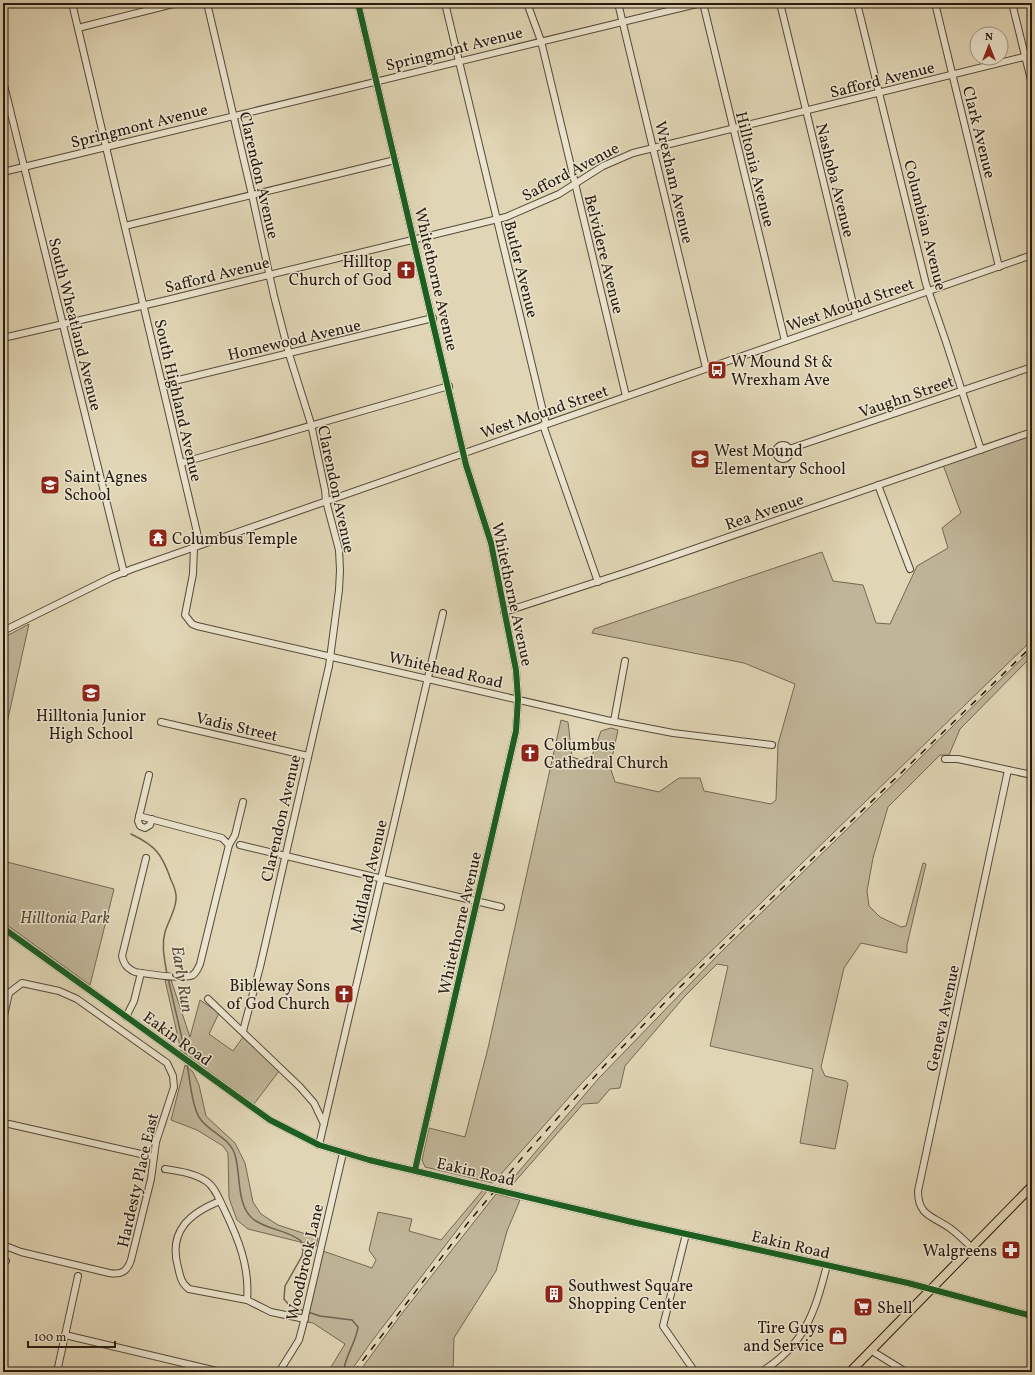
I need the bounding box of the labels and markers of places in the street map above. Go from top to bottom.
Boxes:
place label: Hilltop Church of God [289,252,392,292]
church icon: Hilltop Church of God [395,259,417,281]
place label: W Mound St & Wrexham Ave [731,352,833,392]
bus stop icon: W Mound St & Wrexham Ave [706,359,728,381]
place label: West Mound Elementary School [714,441,846,481]
school or university icon: West Mound Elementary School [689,448,711,470]
place label: Saint Agnes School [64,467,148,507]
school or university icon: Saint Agnes School [39,474,61,496]
temple icon: Columbus Temple [147,527,169,549]
place label: Columbus Temple [172,529,297,551]
school or university icon: Hilltonia Junior High School [80,682,102,704]
place label: Hilltonia Junior High School [36,706,146,746]
place label: Columbus Cathedral Church [544,735,669,775]
church icon: Columbus Cathedral Church [519,742,541,764]
place label: Bibleway Sons of God Church [227,976,330,1016]
church icon: Bibleway Sons of God Church [333,983,355,1005]
pharmacy icon: Walgreens [1000,1239,1022,1261]
place label: Walgreens [923,1241,997,1263]
place label: Southwest Square Shopping Center [568,1276,693,1316]
building icon: Southwest Square Shopping Center [543,1283,565,1305]
supermarket icon: Shell [852,1296,874,1318]
place label: Shell [877,1298,913,1320]
place label: Tire Guys and Service [743,1318,824,1358]
shop icon: Tire Guys and Service [827,1325,849,1347]

